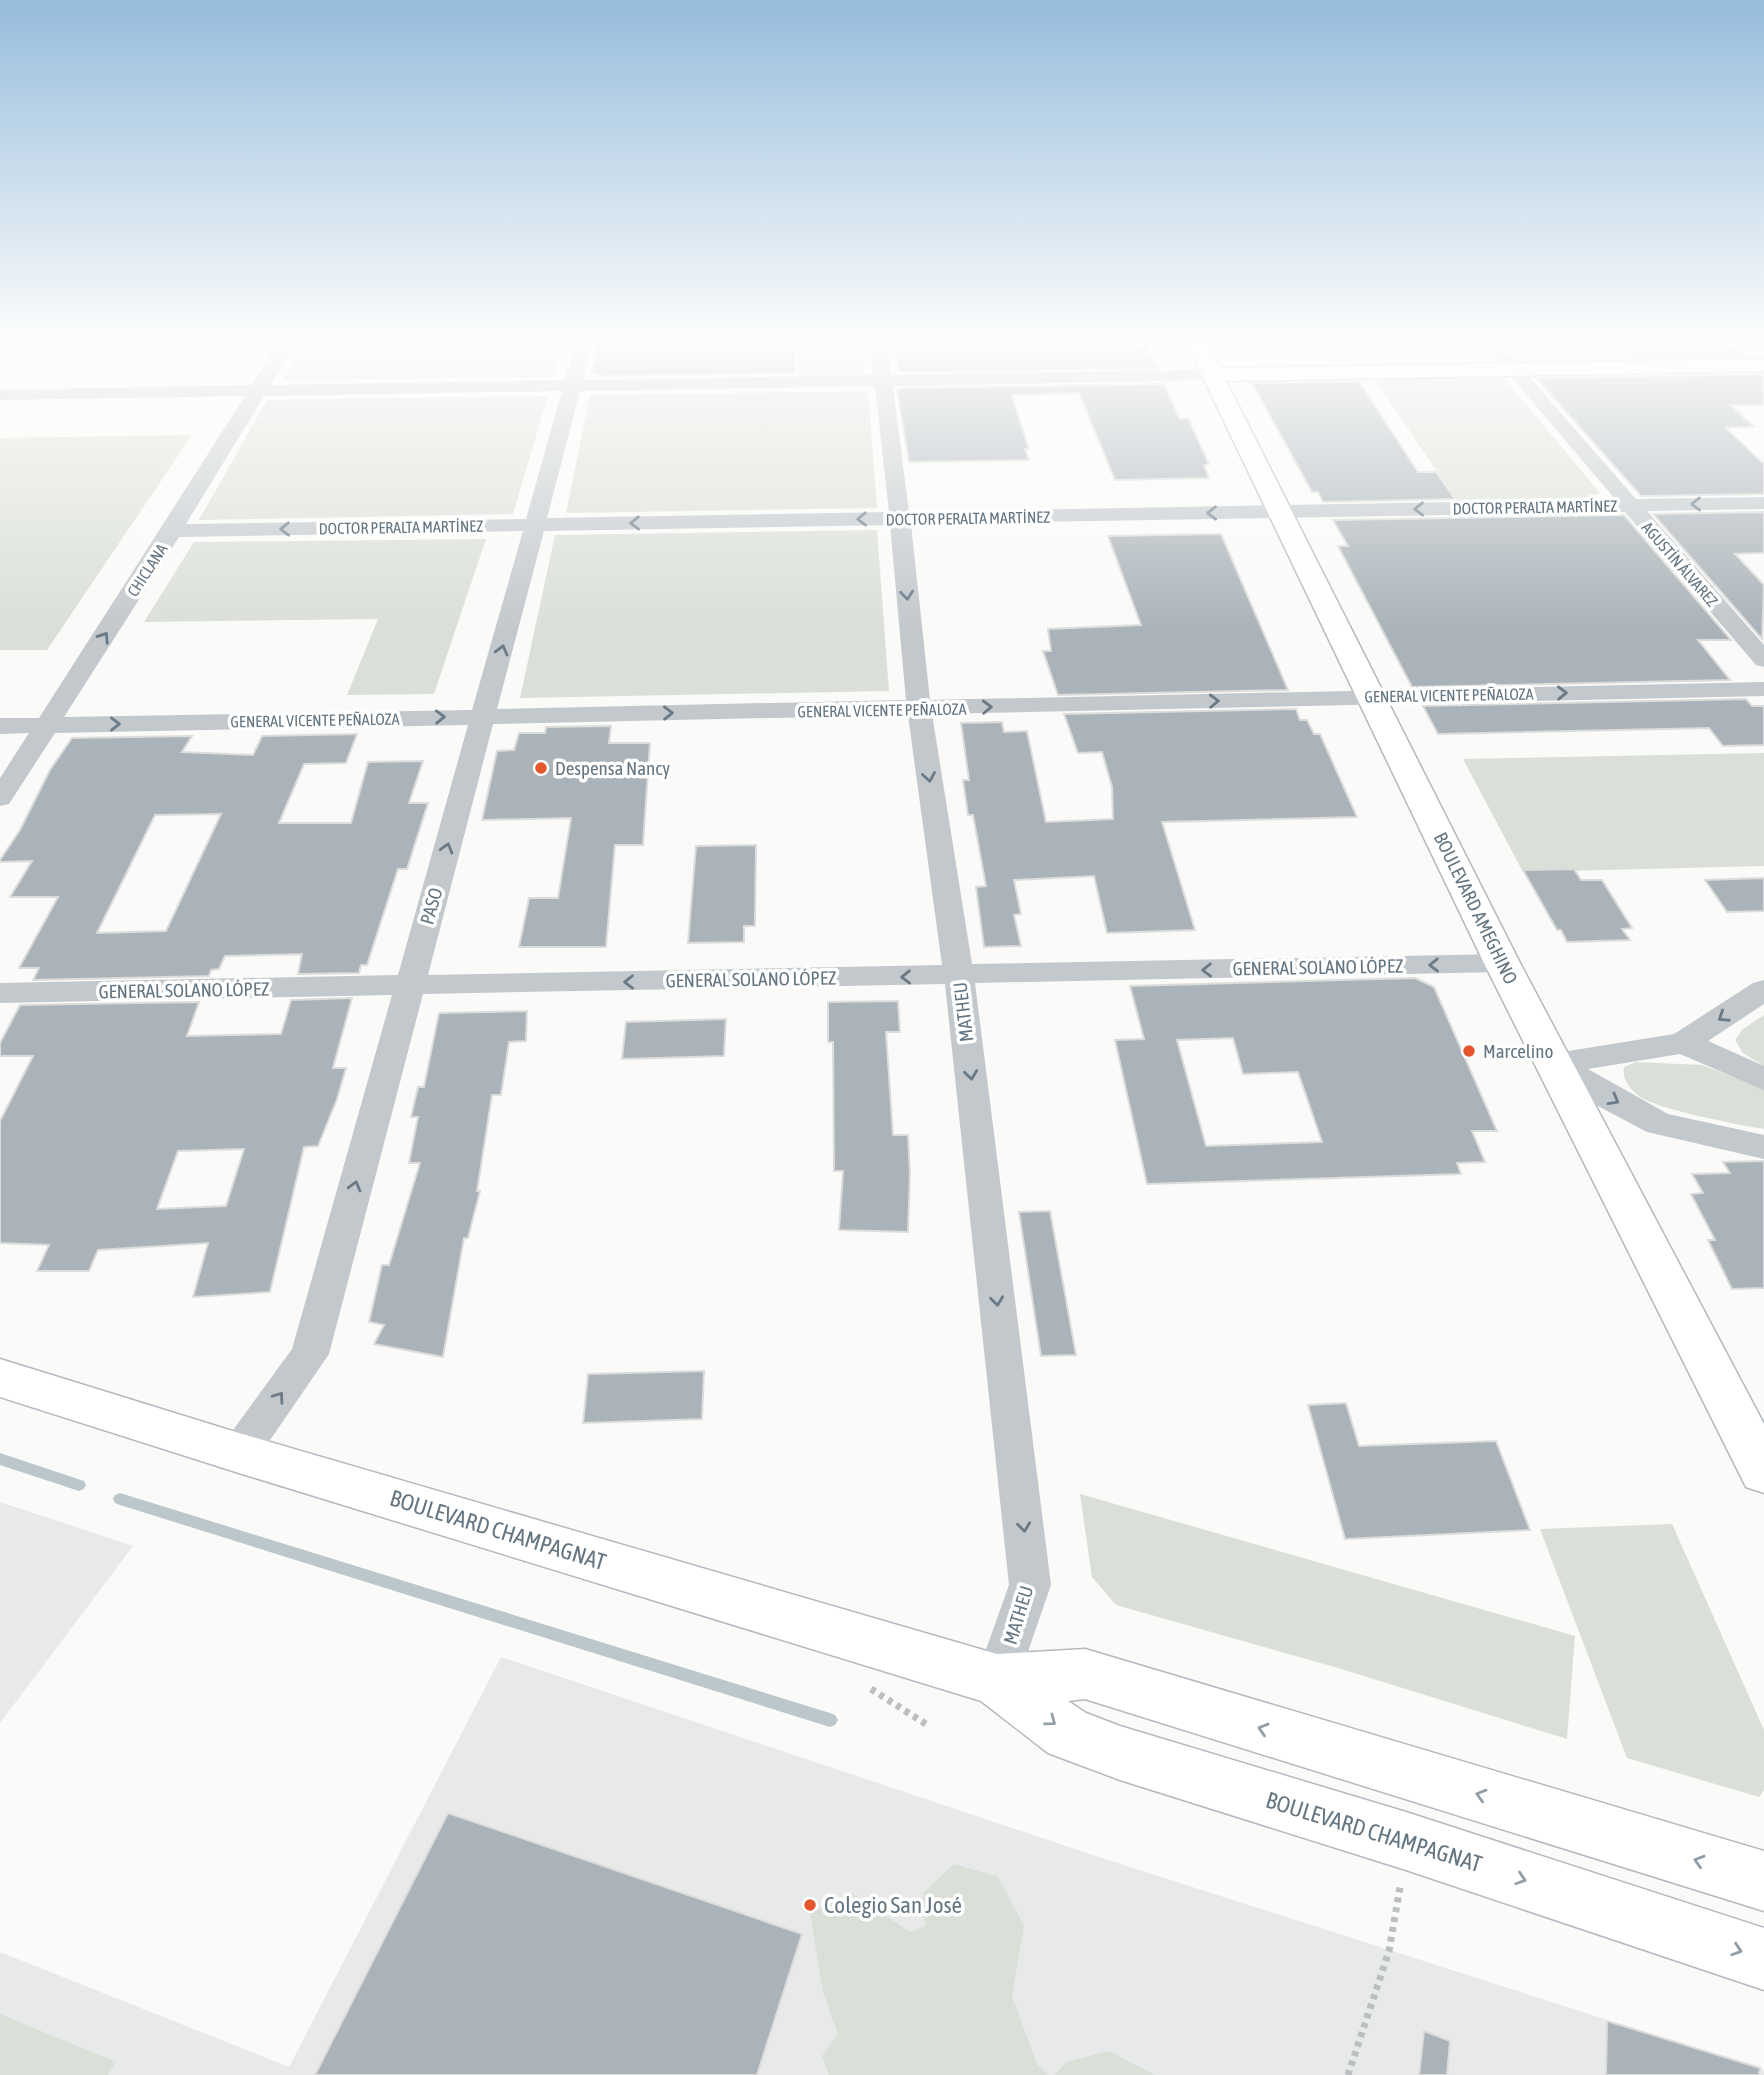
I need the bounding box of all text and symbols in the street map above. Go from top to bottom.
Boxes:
one-way arrow [1690,496,1701,512]
street label: DOCTOR PERALTA MARTÍNEZ [1453,497,1617,517]
one-way arrow [1414,501,1424,517]
one-way arrow [1207,505,1217,521]
street label: DOCTOR PERALTA MARTÍNEZ [886,508,1050,528]
one-way arrow [857,512,868,527]
one-way arrow [629,515,640,530]
street label: DOCTOR PERALTA MARTÍNEZ [319,517,483,537]
street label: AGUSTÍN ÁLVAREZ [1639,518,1721,610]
one-way arrow [279,521,290,537]
street label: CHICLANA [123,540,171,600]
one-way arrow [900,589,915,601]
one-way arrow [95,632,108,645]
one-way arrow [494,645,508,657]
street label: GENERAL VICENTE PEÑALOZA [1364,685,1534,705]
one-way arrow [1557,685,1568,701]
one-way arrow [1209,693,1220,708]
street label: GENERAL VICENTE PEÑALOZA [797,700,967,720]
one-way arrow [982,700,993,715]
one-way arrow [663,706,674,721]
street label: GENERAL VICENTE PEÑALOZA [230,710,400,730]
one-way arrow [435,710,446,725]
one-way arrow [110,716,121,732]
place label: Despensa Nancy [555,757,670,779]
marker: Despensa Nancy [533,760,549,776]
one-way arrow [921,771,936,783]
street label: BOULEVARD AMEGHINO [1430,829,1522,987]
one-way arrow [439,843,454,855]
street label: PASO [415,885,447,927]
street label: GENERAL SOLANO LÓPEZ [1232,955,1404,979]
one-way arrow [1428,957,1439,972]
one-way arrow [1201,962,1211,978]
street label: GENERAL SOLANO LÓPEZ [665,967,837,991]
one-way arrow [900,969,911,984]
one-way arrow [624,974,635,989]
street label: GENERAL SOLANO LÓPEZ [98,978,270,1002]
street label: MATHEU [948,981,978,1043]
one-way arrow [1718,1009,1731,1022]
place label: Marcelino [1483,1040,1553,1062]
marker: Marcelino [1461,1043,1477,1059]
one-way arrow [963,1069,978,1081]
one-way arrow [1607,1092,1619,1105]
one-way arrow [347,1180,361,1192]
one-way arrow [990,1295,1005,1307]
one-way arrow [270,1392,283,1405]
street label: BOULEVARD CHAMPAGNAT [387,1485,609,1575]
one-way arrow [1016,1521,1031,1533]
street label: MATHEU [999,1583,1037,1647]
one-way arrow [1043,1713,1056,1726]
one-way arrow [1258,1722,1270,1737]
street label: BOULEVARD CHAMPAGNAT [1263,1787,1485,1877]
one-way arrow [1475,1788,1487,1803]
one-way arrow [1693,1855,1705,1870]
one-way arrow [1515,1870,1527,1885]
place label: Colegio San José [824,1892,962,1918]
marker: Colegio San José [802,1897,818,1913]
one-way arrow [1730,1942,1743,1956]

